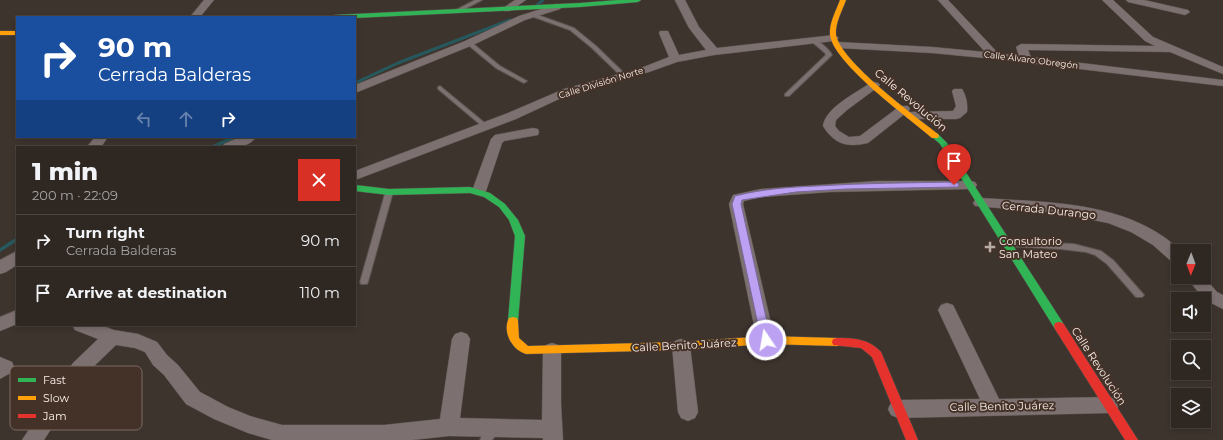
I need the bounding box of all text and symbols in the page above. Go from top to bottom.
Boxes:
text: 90 m [98,30,172,64]
icon: right [32,32,84,84]
street label: Calle Álvaro Obregón [983,48,1079,71]
text: Cerrada Balderas [98,64,251,86]
street label: Calle División Norte [557,64,645,101]
street label: Calle Revolución [872,66,950,134]
icon: left [133,108,155,130]
icon: ahead [175,108,197,130]
icon: right [217,108,239,130]
pin [937,144,971,185]
icon: arrive [943,150,965,172]
text: 1 min [32,157,98,186]
button: close [298,159,340,201]
text: 200 m · 22:09 [32,187,118,203]
street label: Cerrada Durango [1001,198,1097,222]
text: Turn right [66,223,145,242]
icon: right [32,230,54,252]
text: 90 m [301,231,340,250]
place label: Consultorio San Mateo [999,234,1062,261]
marker: Consultorio San Mateo [984,241,996,253]
text: Cerrada Balderas [66,242,176,258]
north arrow [1171,244,1211,284]
map controls [1171,244,1211,428]
icon: arrive [32,282,54,304]
text: Arrive at destination [66,283,227,302]
text: 110 m [299,283,340,302]
button: sound [1171,292,1211,332]
position arrow [745,319,787,361]
street label: Calle Revolución [1068,324,1130,408]
street label: Calle Benito Juárez [631,335,737,355]
button: search [1171,340,1211,380]
legend [10,366,142,430]
text: Fast [43,373,67,387]
button: layers [1171,388,1211,428]
text: Slow [43,391,69,405]
street label: Calle Benito Juárez [949,398,1055,414]
text: Jam [42,409,67,423]

